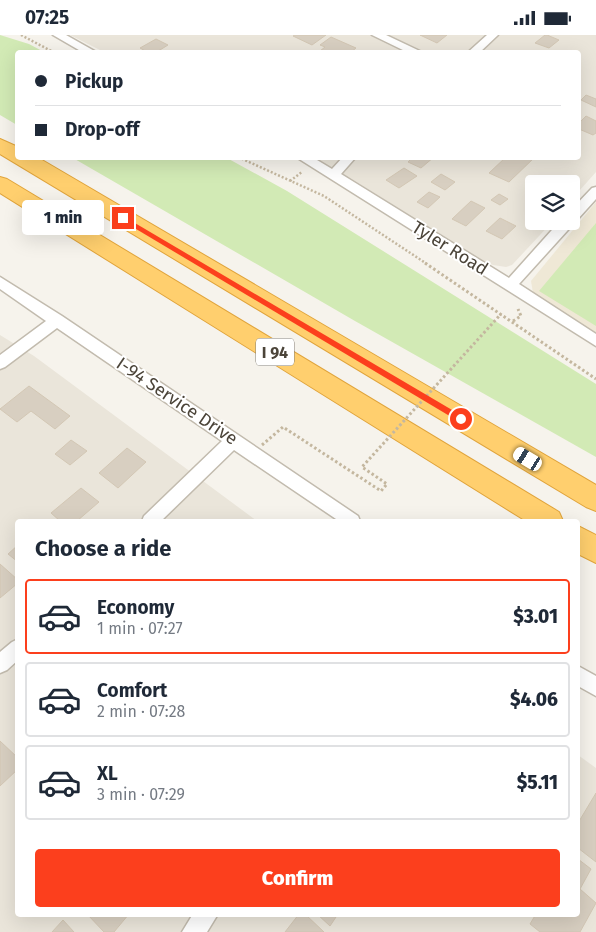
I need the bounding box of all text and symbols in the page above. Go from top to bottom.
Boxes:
text: 07:25 [25,6,69,29]
text: Pickup [65,70,123,93]
text: Drop-off [65,118,139,141]
map controls [525,175,580,230]
button: layers [525,175,580,230]
callout: 1 min [23,201,106,235]
route end [112,207,134,229]
text: 1 min [44,208,82,227]
street label: Tyler Road [408,216,492,280]
road number: I 94 [256,339,294,365]
street label: I-94 Service Drive [112,352,242,450]
route start [450,408,472,430]
car [511,445,544,473]
text: Choose a ride [35,535,171,562]
icon: car [37,594,82,639]
text: Economy [97,596,174,619]
text: $3.01 [513,605,558,628]
text: 1 min · 07:27 [97,619,183,638]
icon: car [37,677,82,722]
text: Comfort [97,679,167,702]
text: $4.06 [510,688,558,711]
text: 2 min · 07:28 [97,702,185,721]
icon: car [37,760,82,805]
text: XL [97,762,118,785]
text: $5.11 [517,771,558,794]
text: 3 min · 07:29 [97,785,185,804]
button: Confirm [35,849,560,907]

